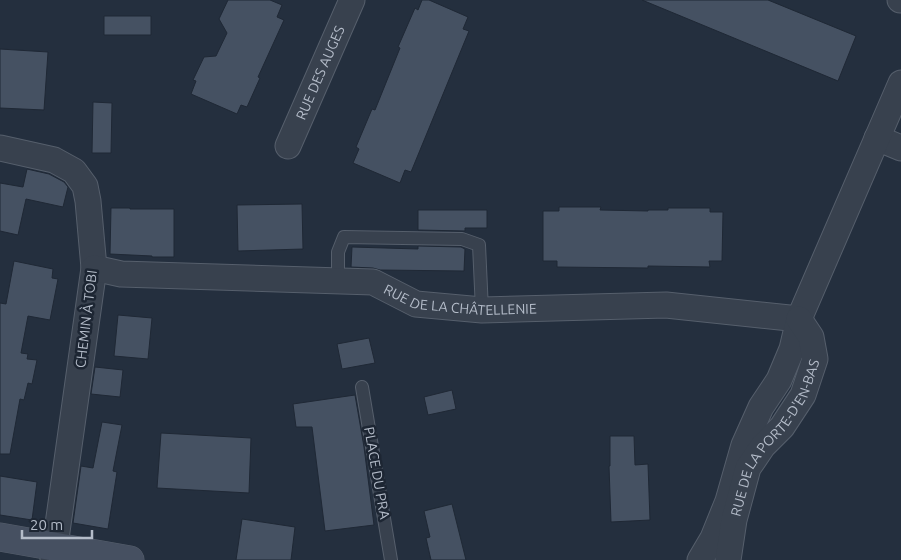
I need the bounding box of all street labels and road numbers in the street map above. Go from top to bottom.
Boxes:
street label: RUE DES AUGES [293,23,348,122]
street label: CHEMIN À TOBI [71,269,100,369]
street label: RUE DE LA CHÂTELLENIE [381,281,537,318]
street label: RUE DE LA PORTE-D'EN-BAS [727,357,822,518]
street label: PLACE DU PRA [361,425,393,521]

